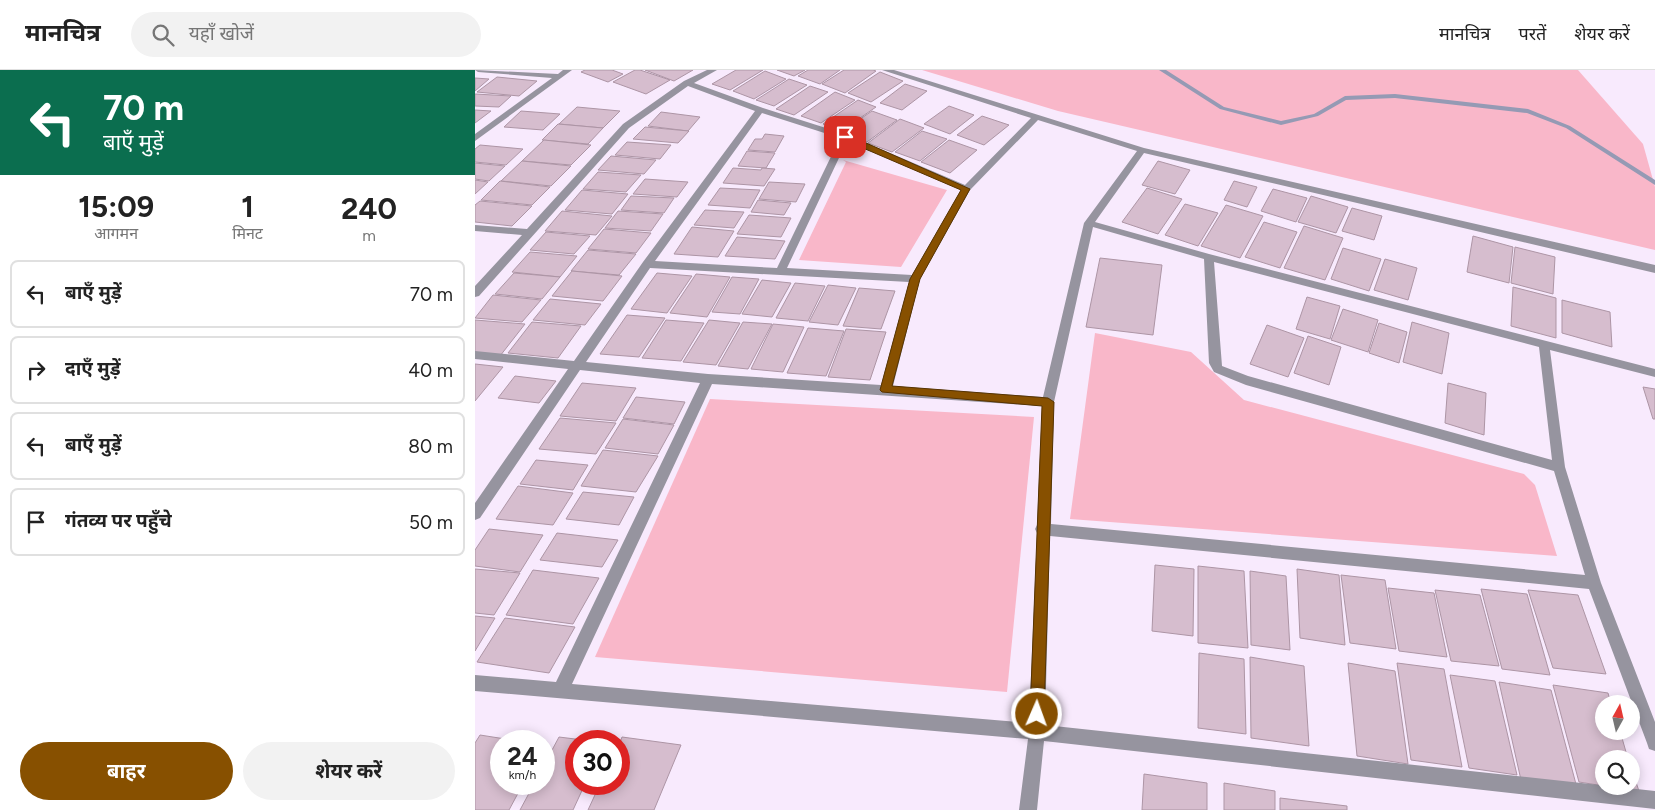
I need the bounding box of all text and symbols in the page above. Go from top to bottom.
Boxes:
search box [131,12,481,57]
text: मानचित्र [25,18,101,47]
icon: search [149,21,177,49]
text: यहाँ खोजें [189,22,254,45]
text: मानचित्र [1439,23,1490,45]
text: परतें [1518,23,1546,45]
text: शेयर करें [1574,23,1630,45]
text: 70 m [103,87,184,129]
icon: left [20,90,85,155]
pin [824,116,866,158]
icon: arrive [831,123,859,151]
text: बाएँ मुड़ें [103,129,164,156]
text: 15:09 [78,188,154,225]
text: 1 [241,188,254,225]
text: 240 [341,190,397,227]
text: आगमन [94,224,138,243]
text: मिनट [232,224,263,243]
text: m [362,226,376,245]
icon: left [22,280,50,308]
text: बाएँ मुड़ें [65,281,122,304]
text: 70 m [410,283,453,306]
icon: right [22,356,50,384]
text: दाएँ मुड़ें [65,357,121,380]
text: 40 m [408,359,453,382]
icon: left [22,432,50,460]
text: बाएँ मुड़ें [65,433,122,456]
text: 80 m [408,435,453,458]
icon: arrive [22,508,50,536]
text: गंतव्य पर पहुँचे [65,509,172,532]
text: 50 m [409,511,453,534]
position arrow [1010,687,1062,739]
north arrow [1595,695,1640,740]
map controls [1595,695,1640,795]
speed limit sign: 30 [565,730,630,795]
text: 24 [507,741,538,771]
button: बाहर [20,742,233,800]
button: शेयर करें [243,742,455,800]
button: search [1595,750,1640,795]
text: km/h [509,768,536,782]

